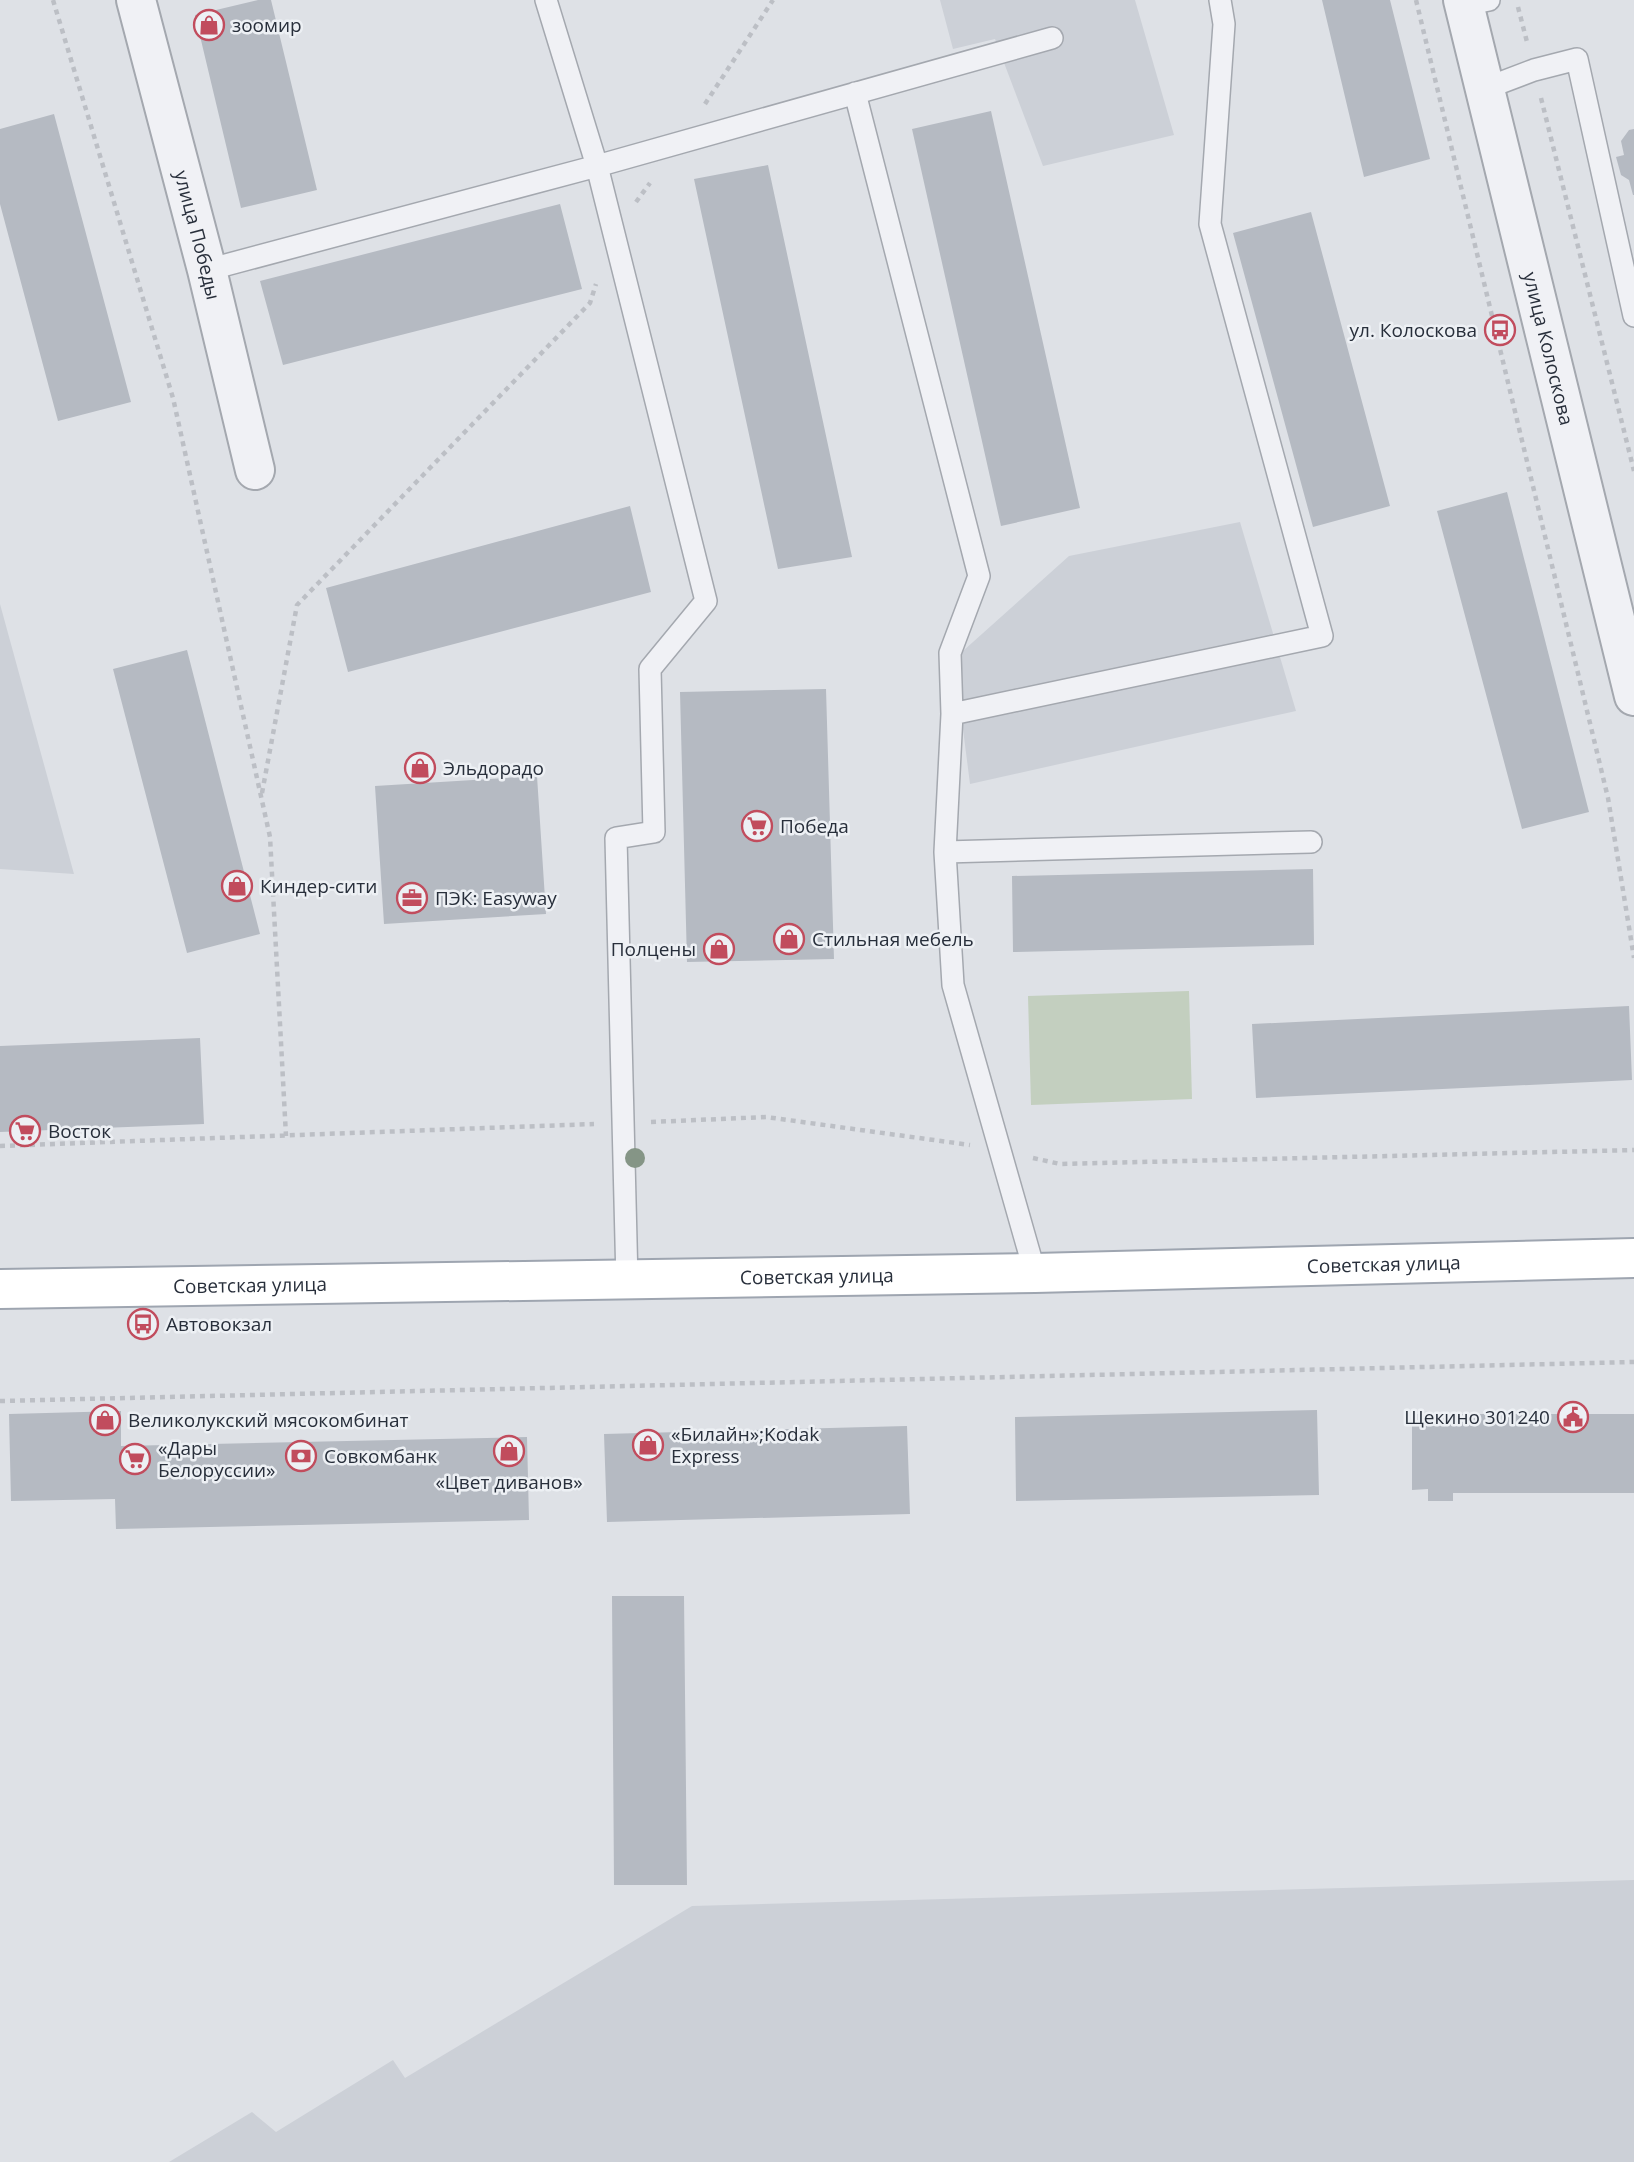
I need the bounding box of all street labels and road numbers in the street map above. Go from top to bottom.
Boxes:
street label: улица Победы [168,168,227,302]
street label: улица Колоскова [1517,269,1580,428]
street label: Советская улица [1307,1249,1461,1279]
street label: Советская улица [740,1262,894,1291]
street label: Советская улица [173,1271,327,1299]

